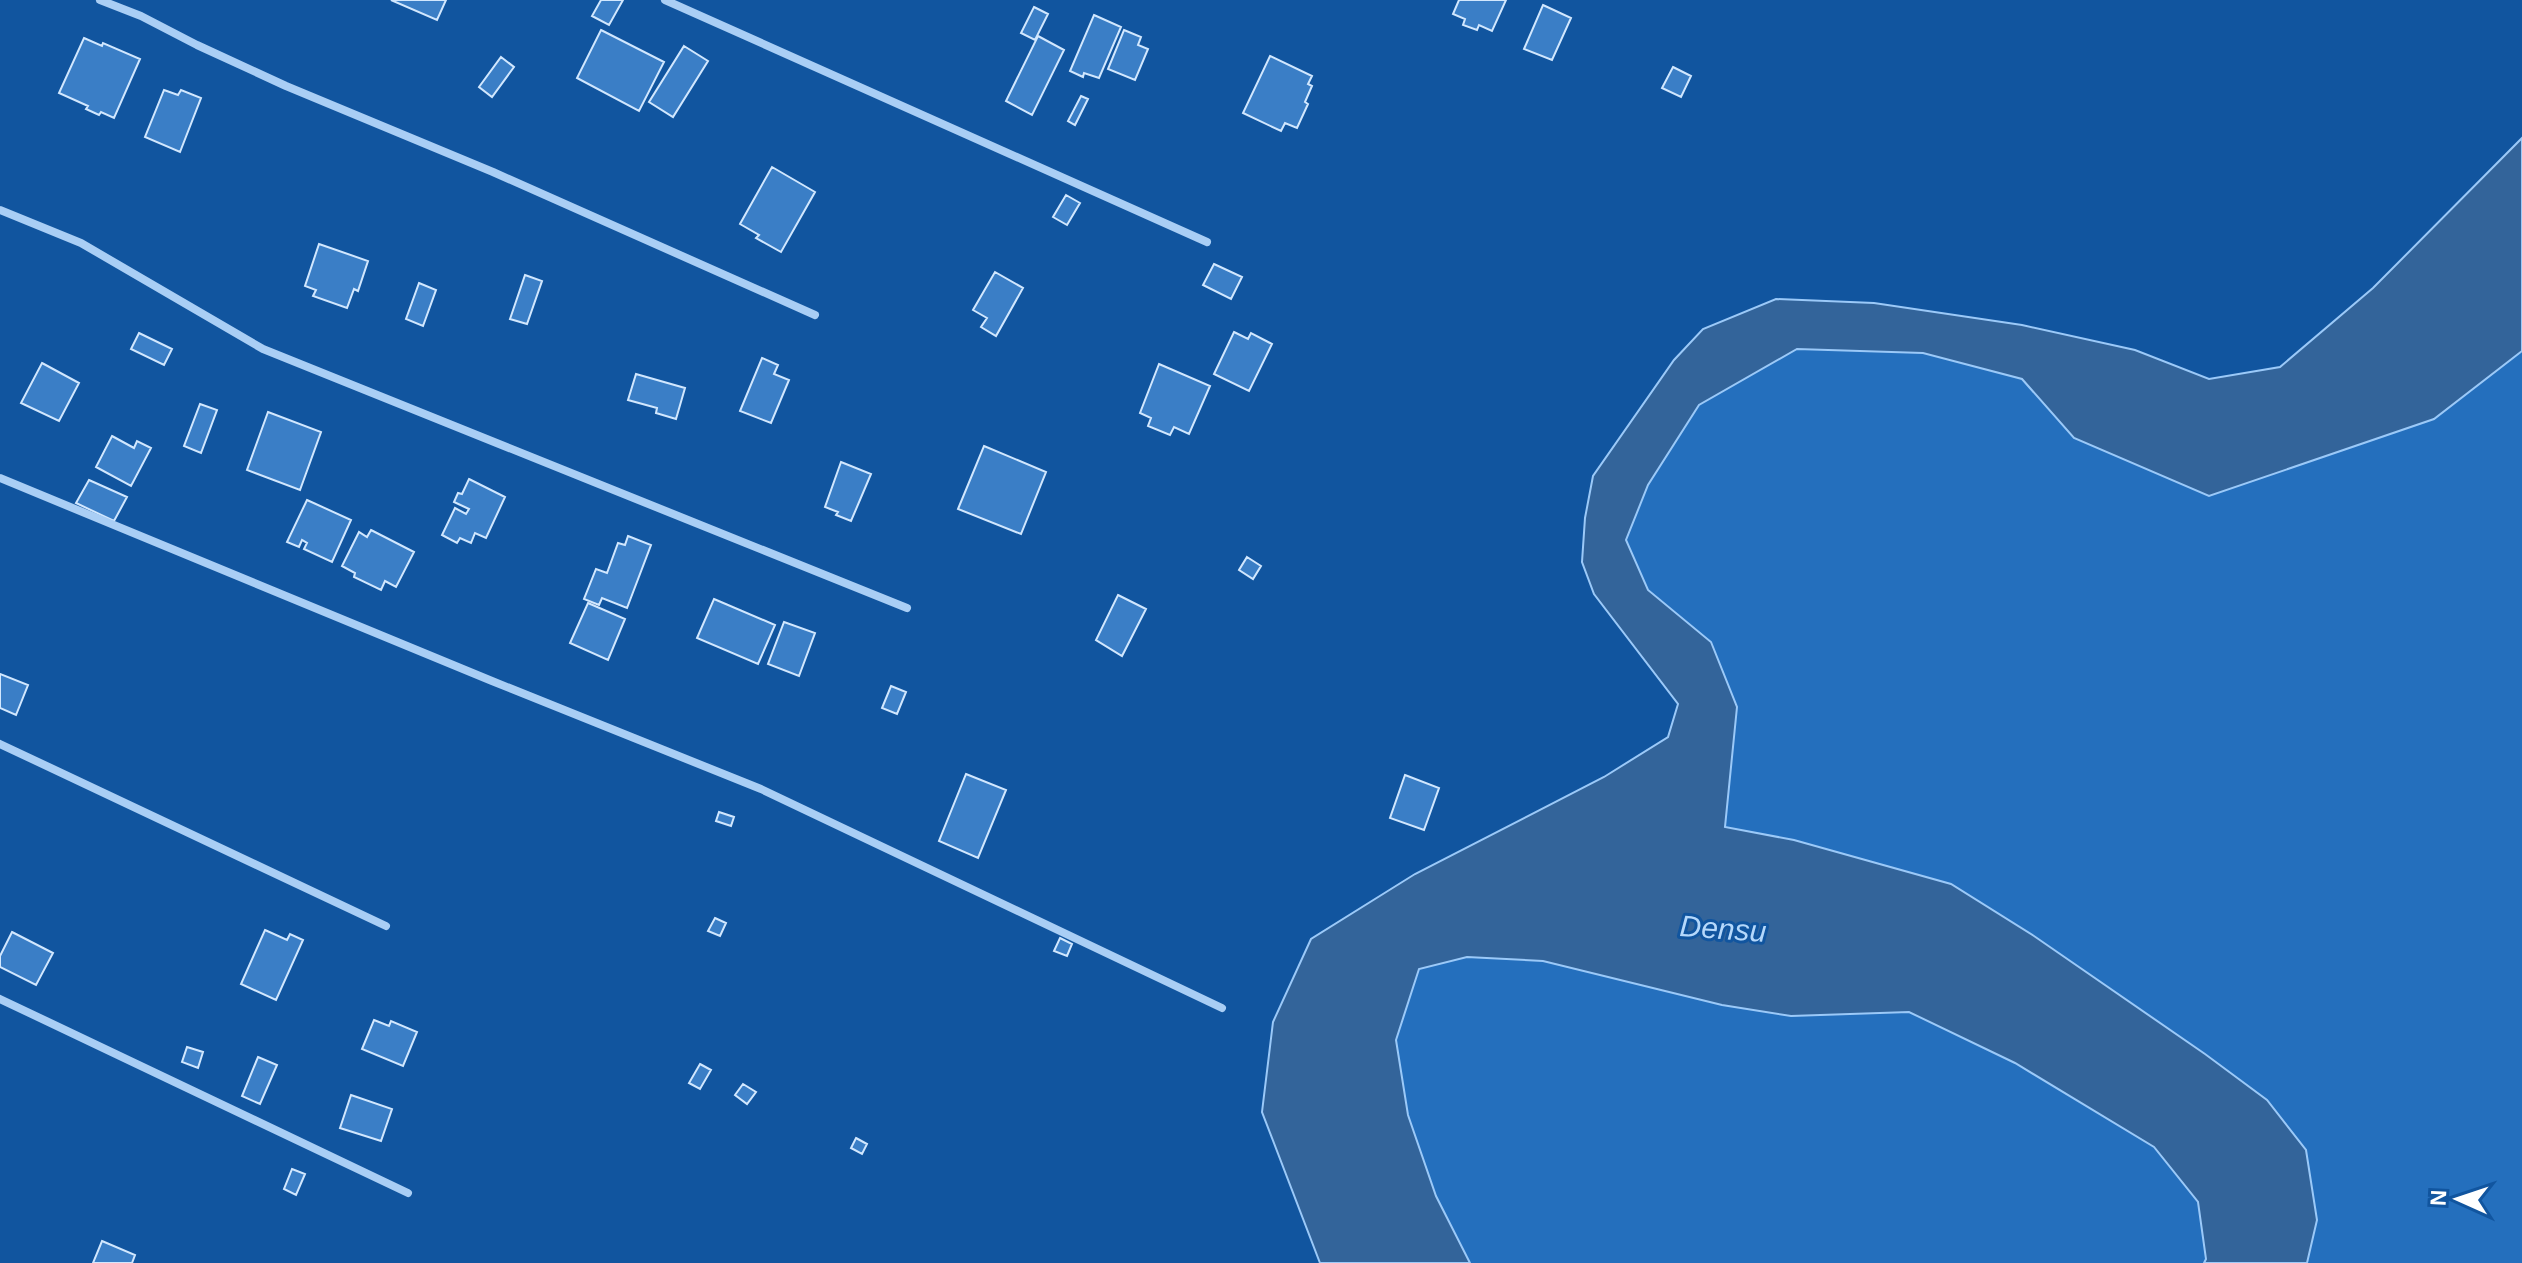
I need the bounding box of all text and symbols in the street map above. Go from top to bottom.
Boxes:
water label: Densu [1679,909,1768,948]
north arrow [2418,1159,2498,1239]
text: N [2426,1189,2451,1207]

